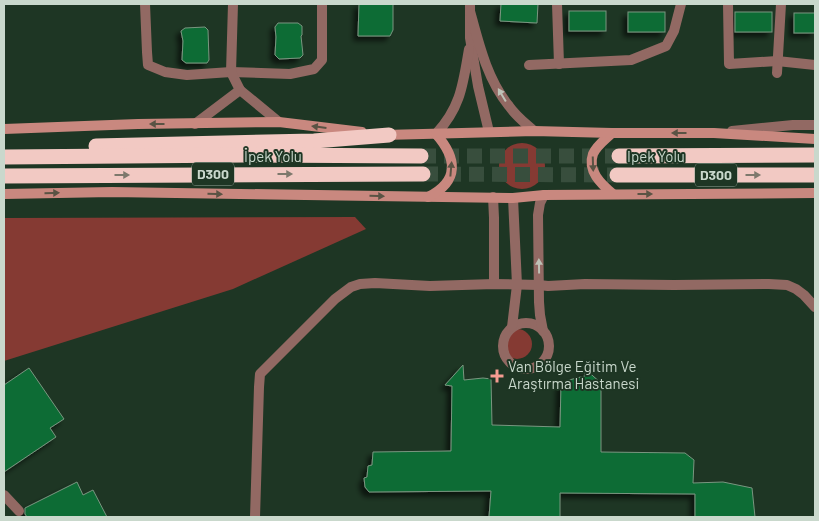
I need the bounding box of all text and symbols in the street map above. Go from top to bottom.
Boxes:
one-way arrow [497,89,506,102]
one-way arrow [148,120,164,128]
one-way arrow [310,123,326,131]
one-way arrow [671,129,687,137]
street label: İpek Yolu [244,147,302,165]
street label: Ipek Yolu [627,147,685,165]
one-way arrow [590,156,598,172]
one-way arrow [447,160,455,176]
road number: D300 [192,162,234,185]
road number: D300 [695,164,737,186]
one-way arrow [277,170,293,178]
one-way arrow [115,171,131,179]
one-way arrow [746,171,762,179]
one-way arrow [45,189,61,197]
one-way arrow [207,190,223,198]
one-way arrow [637,190,653,198]
one-way arrow [370,192,386,200]
one-way arrow [534,257,542,273]
place label: Van Bölge Eğitim Ve Araştırma Hastanesi [508,357,639,392]
marker: Van Bölge Eğitim Ve Araştırma Hastanesi [490,369,504,383]

